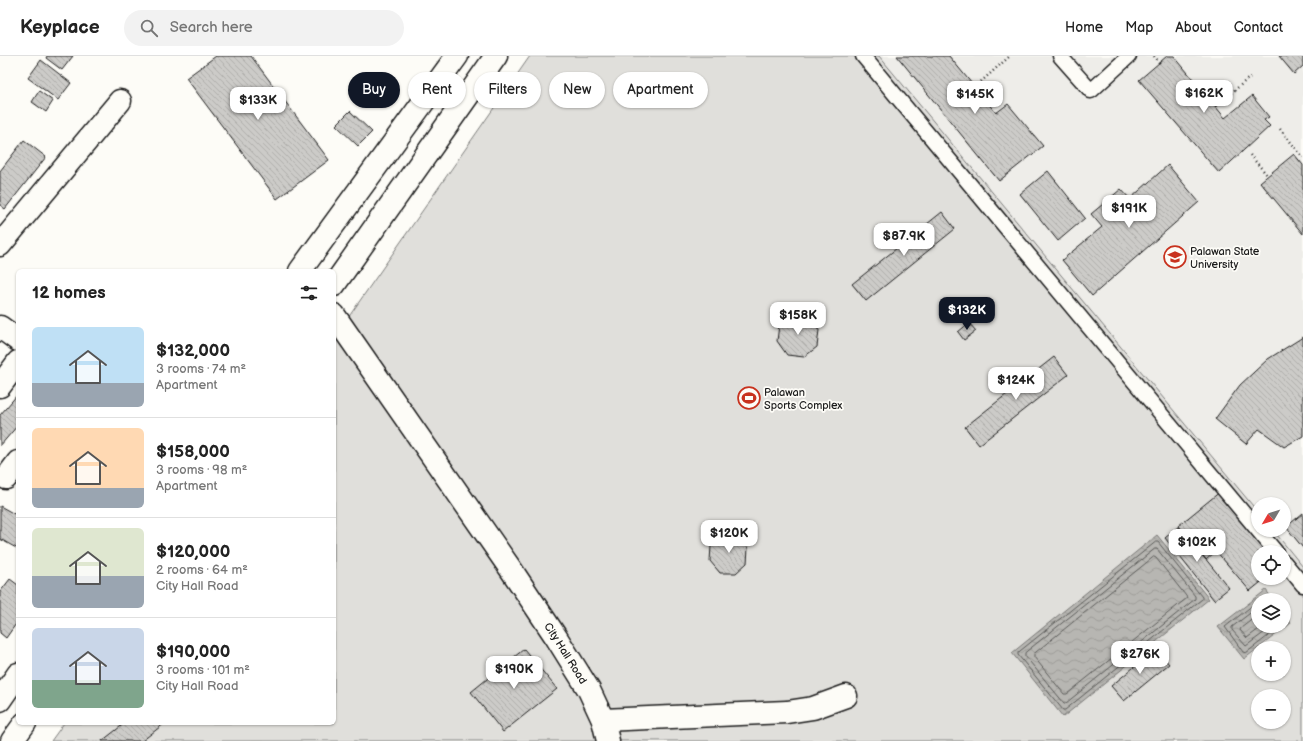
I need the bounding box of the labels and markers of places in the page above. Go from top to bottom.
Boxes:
pin: $162K [1176,80,1232,114]
pin: $145K [947,81,1003,115]
pin: $133K [230,87,286,121]
pin: $191K [1101,195,1157,229]
pin: $87.9K [871,223,937,257]
school or university icon: Palawan State University [1162,244,1188,270]
place label: Palawan State University [1190,245,1260,271]
pin: $132K [939,297,995,331]
pin: $158K [770,302,826,336]
pin: $124K [988,367,1044,401]
sports icon: Palawan Sports Complex [736,385,762,411]
place label: Palawan Sports Complex [764,386,843,412]
pin: $120K [701,520,757,554]
pin: $102K [1169,529,1225,563]
pin: $276K [1112,641,1168,675]
pin: $190K [486,656,542,690]

